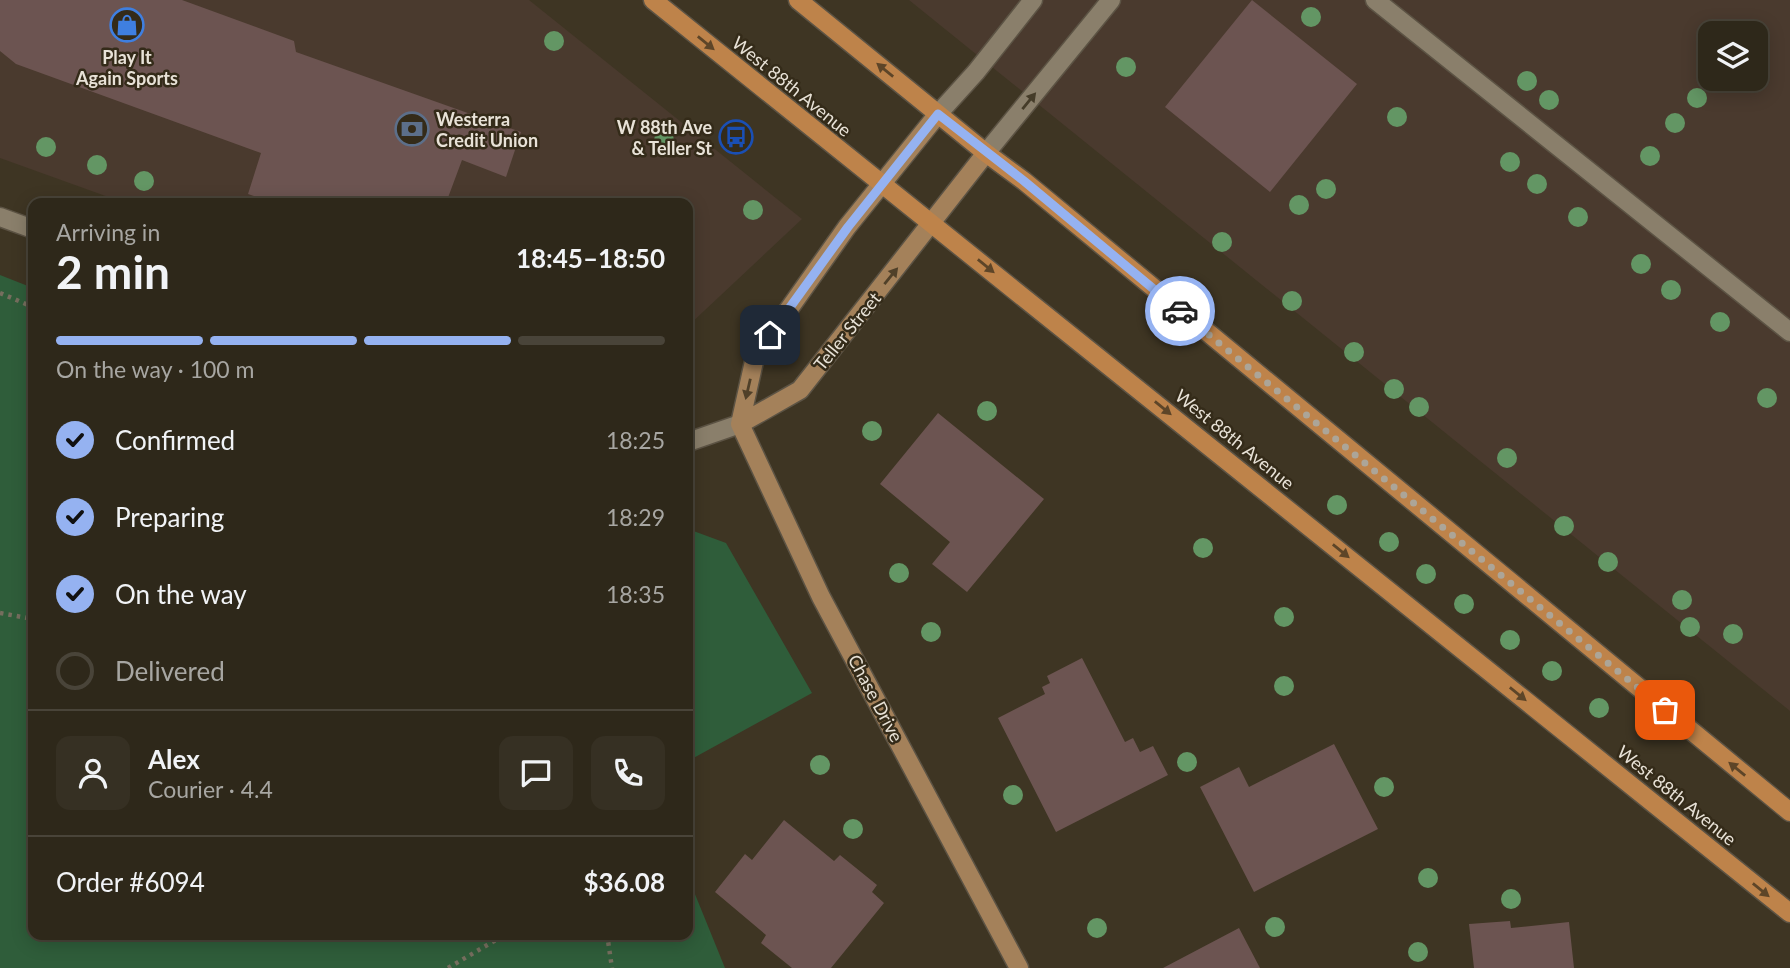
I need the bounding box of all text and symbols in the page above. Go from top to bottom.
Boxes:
shop icon: Play It Again Sports [108,6,146,44]
map controls [1698,21,1768,91]
button: layers [1698,21,1768,91]
street label: West 88th Avenue [728,31,856,141]
one-way arrow [697,35,714,50]
place label: Play It Again Sports [75,46,178,89]
one-way arrow [877,63,894,78]
one-way arrow [1022,92,1037,110]
place label: Westerra Credit Union [436,108,538,151]
bank icon: Westerra Credit Union [393,110,431,148]
place label: W 88th Ave & Teller St [617,116,712,159]
bus stop icon: W 88th Ave & Teller St [717,118,755,156]
text: Arriving in [56,218,160,246]
text: 18:45–18:50 [516,242,665,274]
text: 2 min [56,244,170,299]
one-way arrow [978,258,995,273]
one-way arrow [883,268,898,285]
courier [1145,276,1215,346]
street label: Teller Street [809,287,886,374]
icon: car [1161,292,1199,330]
pin [740,305,800,365]
icon: home [751,316,789,354]
text: On the way · 100 m [56,355,255,383]
one-way arrow [742,378,753,400]
street label: West 88th Avenue [1171,384,1299,494]
one-way arrow [1154,401,1172,416]
icon: check [56,421,94,459]
text: Confirmed [115,424,235,456]
text: 18:25 [606,426,665,454]
icon: check [56,498,94,536]
text: Preparing [115,501,224,533]
text: 18:29 [606,503,665,531]
one-way arrow [1332,543,1349,558]
icon: check [56,575,94,613]
text: On the way [115,578,247,610]
text: 18:35 [606,580,665,608]
street label: Chase Drive [844,651,908,745]
text: Delivered [115,655,225,687]
pin [1635,680,1695,740]
one-way arrow [1509,686,1527,700]
icon: bag [1646,691,1684,729]
button: person [56,736,130,810]
button: chat [499,736,573,810]
button: phone [591,736,665,810]
street label: West 88th Avenue [1613,740,1741,850]
text: Alex [148,743,200,775]
one-way arrow [1729,762,1746,777]
text: Courier · 4.4 [148,775,273,803]
text: Order #6094 [56,866,205,898]
text: $36.08 [583,866,665,898]
one-way arrow [1752,882,1770,897]

